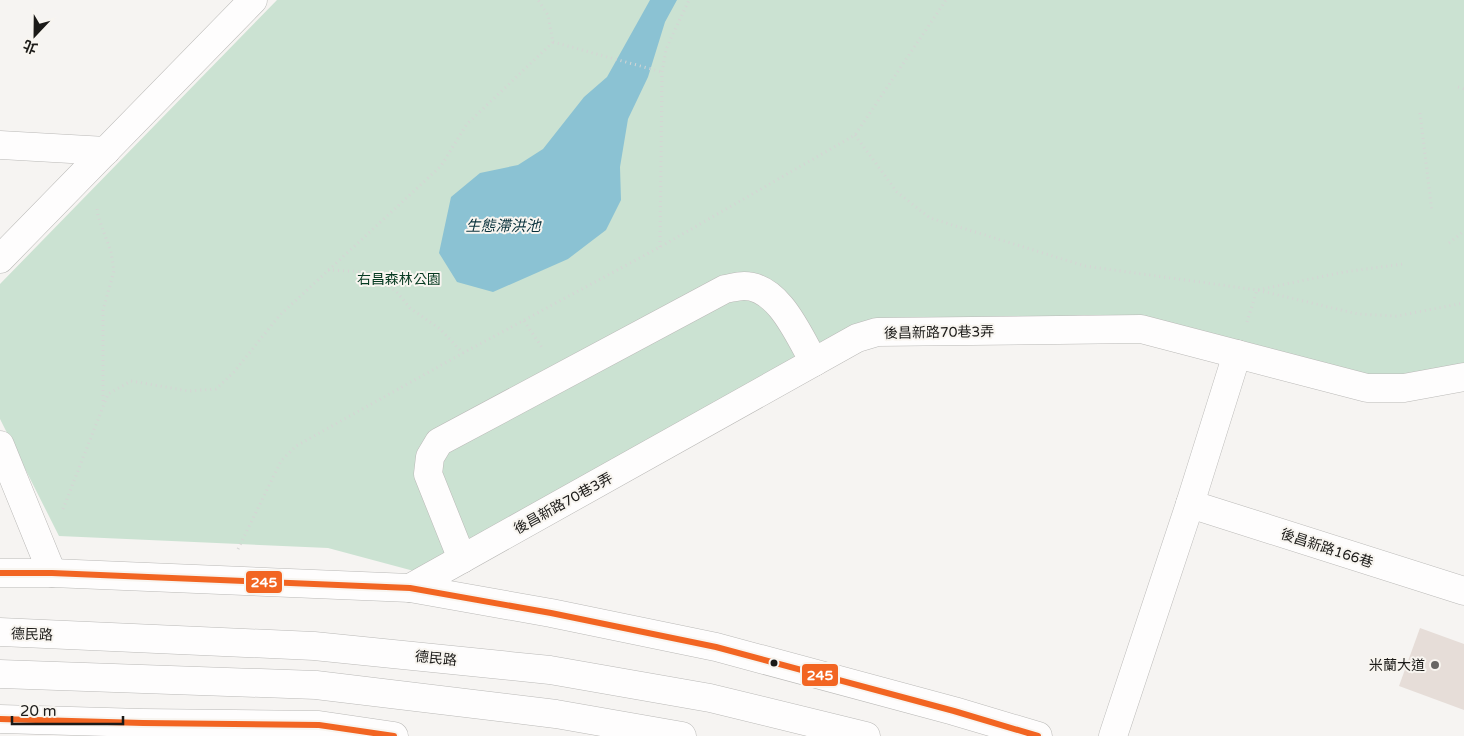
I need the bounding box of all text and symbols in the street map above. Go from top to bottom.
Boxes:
north arrow [10,10,60,60]
text: 北 [21,36,40,57]
water label: 生態滯洪池 [465,217,542,235]
park label: 右昌森林公園 [357,271,441,288]
street label: 後昌新路70巷3弄 [884,323,994,342]
street label: 後昌新路70巷3弄 [511,469,616,538]
street label: 後昌新路166巷 [1278,525,1375,571]
line badge: 245 [245,570,283,594]
text: 245 [251,574,277,591]
street label: 德民路 [11,625,53,644]
street label: 德民路 [414,648,458,669]
place label: 米蘭大道 [1369,657,1425,674]
unlabelled marker [769,658,779,668]
marker: 米蘭大道 [1429,659,1441,671]
line badge: 245 [801,663,839,687]
text: 245 [807,667,833,684]
scale bar [12,694,124,726]
text: 20 m [20,702,57,720]

